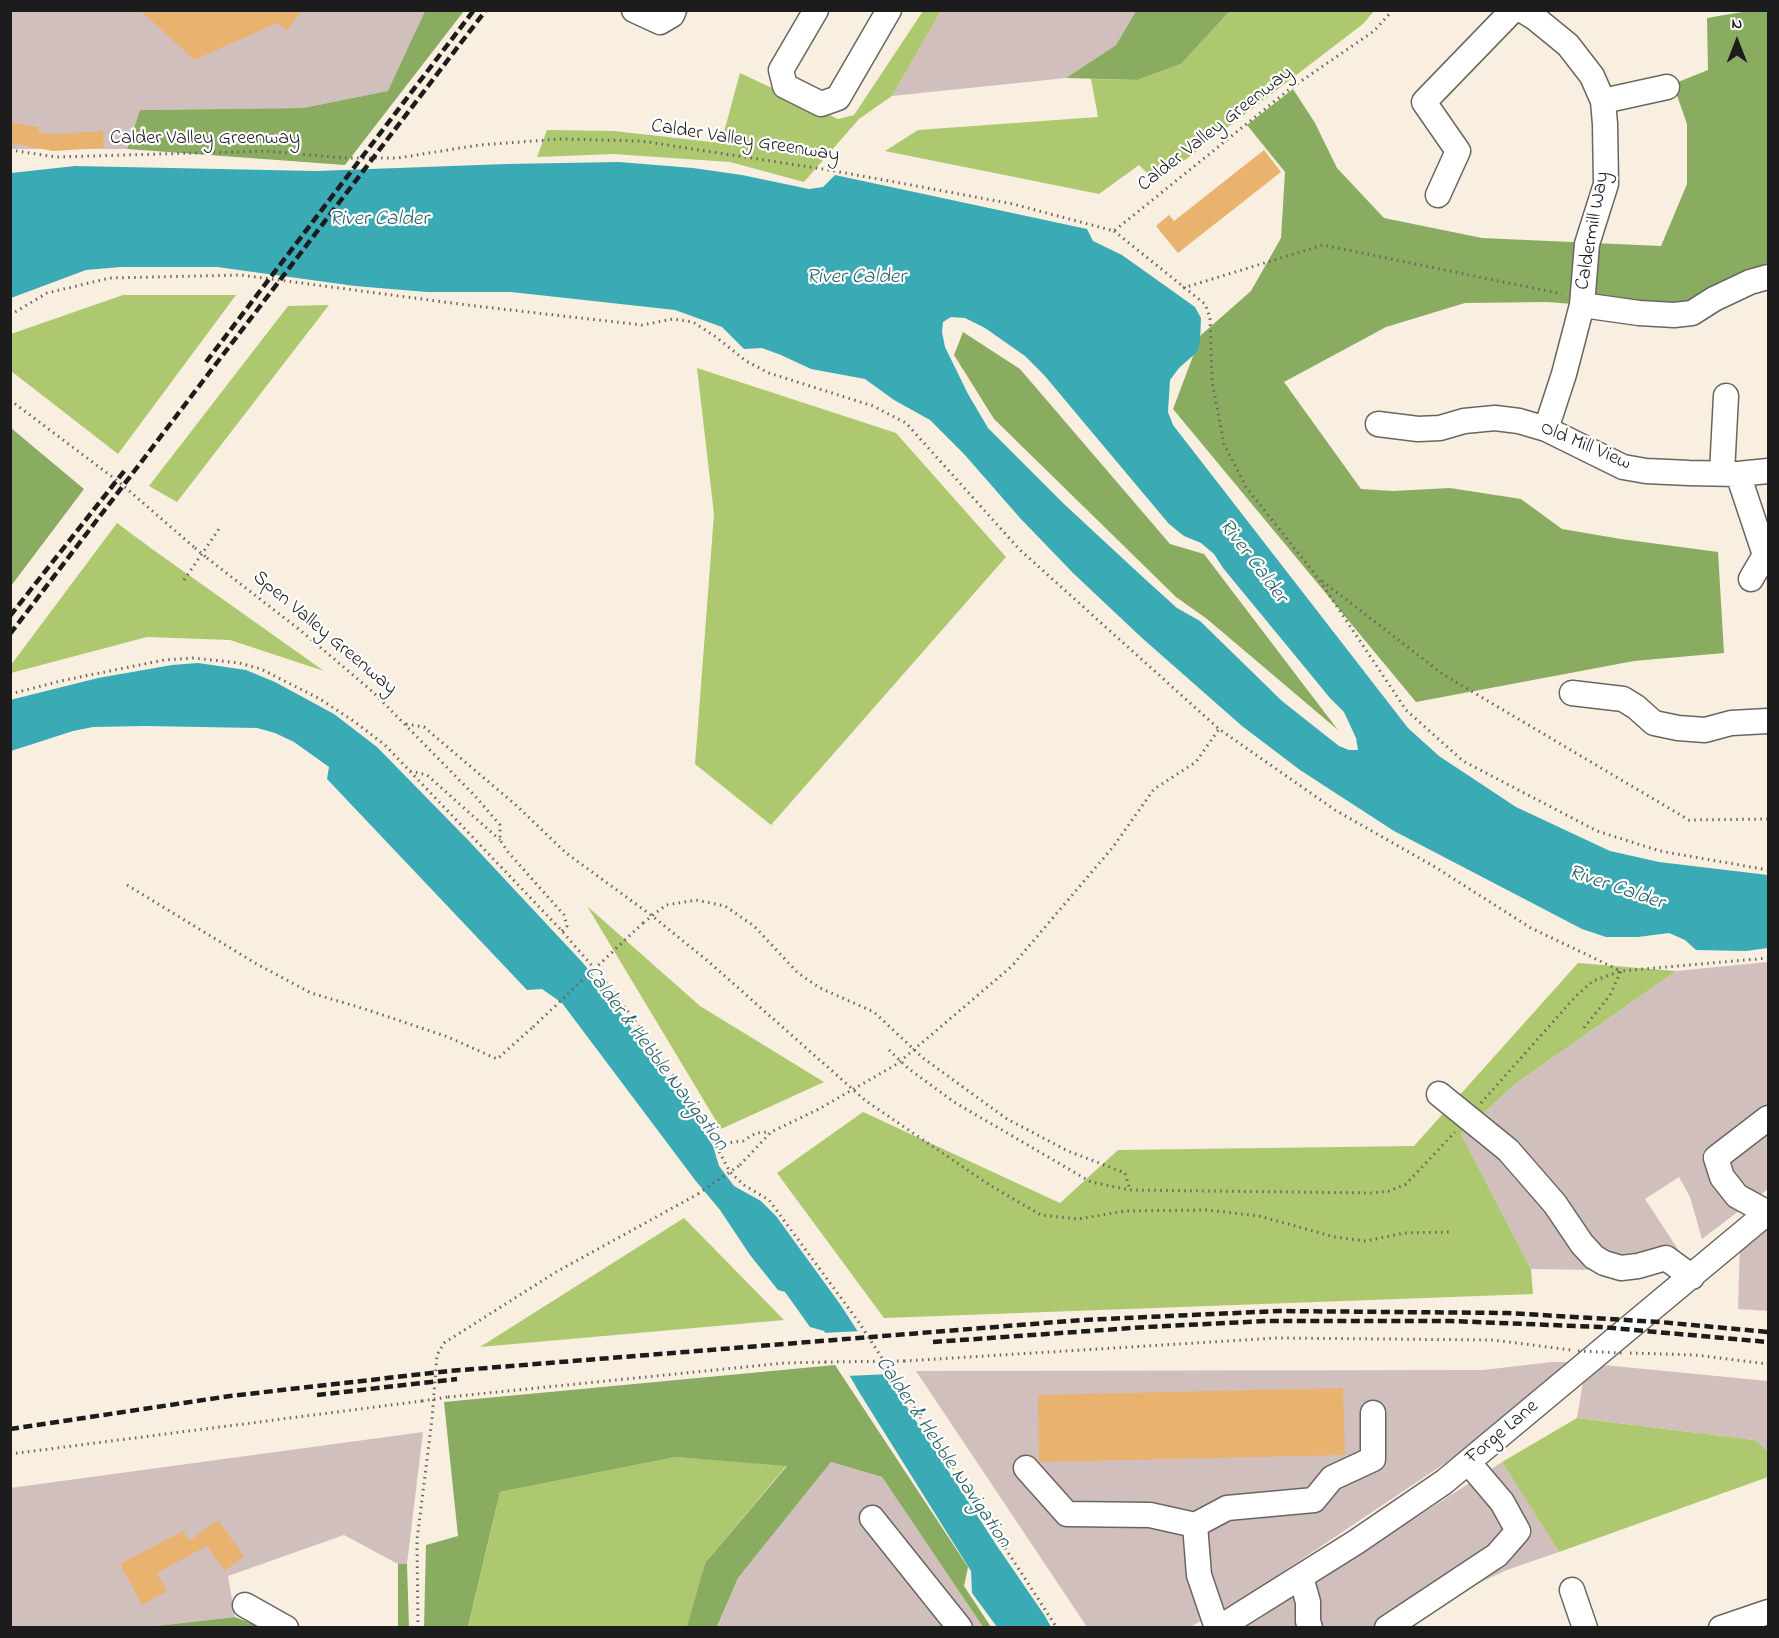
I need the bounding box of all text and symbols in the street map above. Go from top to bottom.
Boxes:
north arrow [1707,12,1767,72]
text: N [1732,12,1742,36]
street label: Calder Valley Greenway [1134,62,1298,198]
street label: Calder Valley Greenway [649,115,841,169]
street label: Calder Valley Greenway [110,128,300,152]
street label: Caldermill Way [1572,170,1616,292]
water label: River Calder [329,208,429,234]
water label: River Calder [806,266,906,292]
street label: Old Mill View [1536,417,1634,477]
water label: River Calder [1212,515,1292,609]
street label: Spen Valley Greenway [247,567,401,701]
water label: River Calder [1565,861,1667,917]
water label: Calder & Hebble Navigation [577,961,733,1157]
water label: Calder & Hebble Navigation [869,1353,1015,1553]
street label: Forge Lane [1462,1396,1544,1470]

